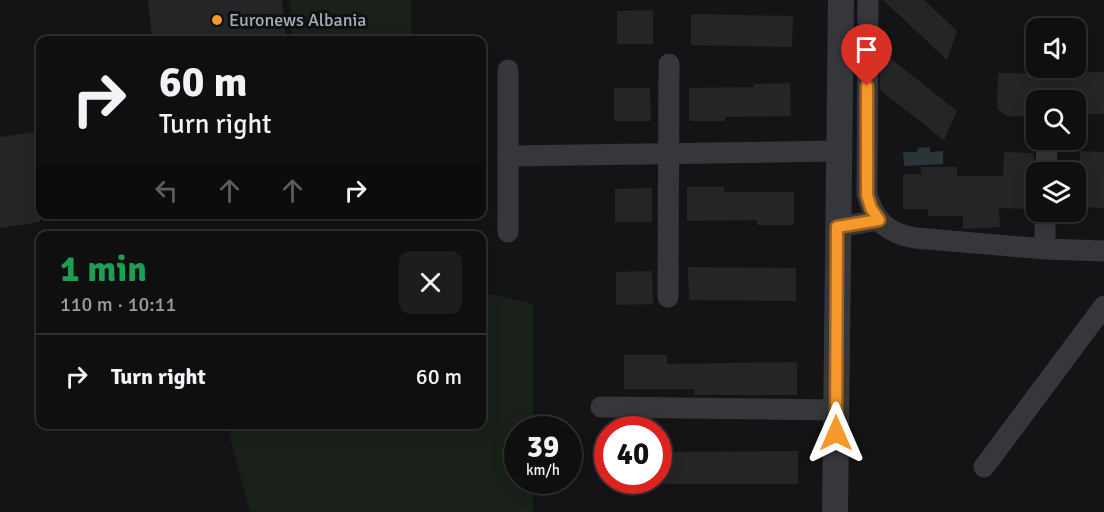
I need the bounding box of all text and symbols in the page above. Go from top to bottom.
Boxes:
place label: Euronews Albania [229,9,366,31]
marker: Euronews Albania [210,13,224,27]
map controls [1026,18,1086,222]
button: sound [1026,18,1086,78]
pin [841,24,892,86]
icon: arrive [850,33,883,66]
text: 60 m [159,57,248,108]
icon: right [60,60,138,138]
button: search [1026,90,1086,150]
text: Turn right [159,108,272,141]
button: layers [1026,162,1086,222]
icon: left [150,174,183,207]
icon: ahead [213,174,246,207]
icon: ahead [276,174,309,207]
icon: right [339,174,372,207]
text: 1 min [60,247,147,292]
button: close [399,251,462,314]
text: 110 m · 10:11 [60,292,176,317]
icon: right [60,360,93,393]
text: Turn right [111,363,206,390]
text: 60 m [416,363,462,390]
position arrow [804,401,868,465]
speed limit sign: 40 [594,416,672,494]
text: 39 [527,429,559,466]
text: km/h [526,461,560,479]

